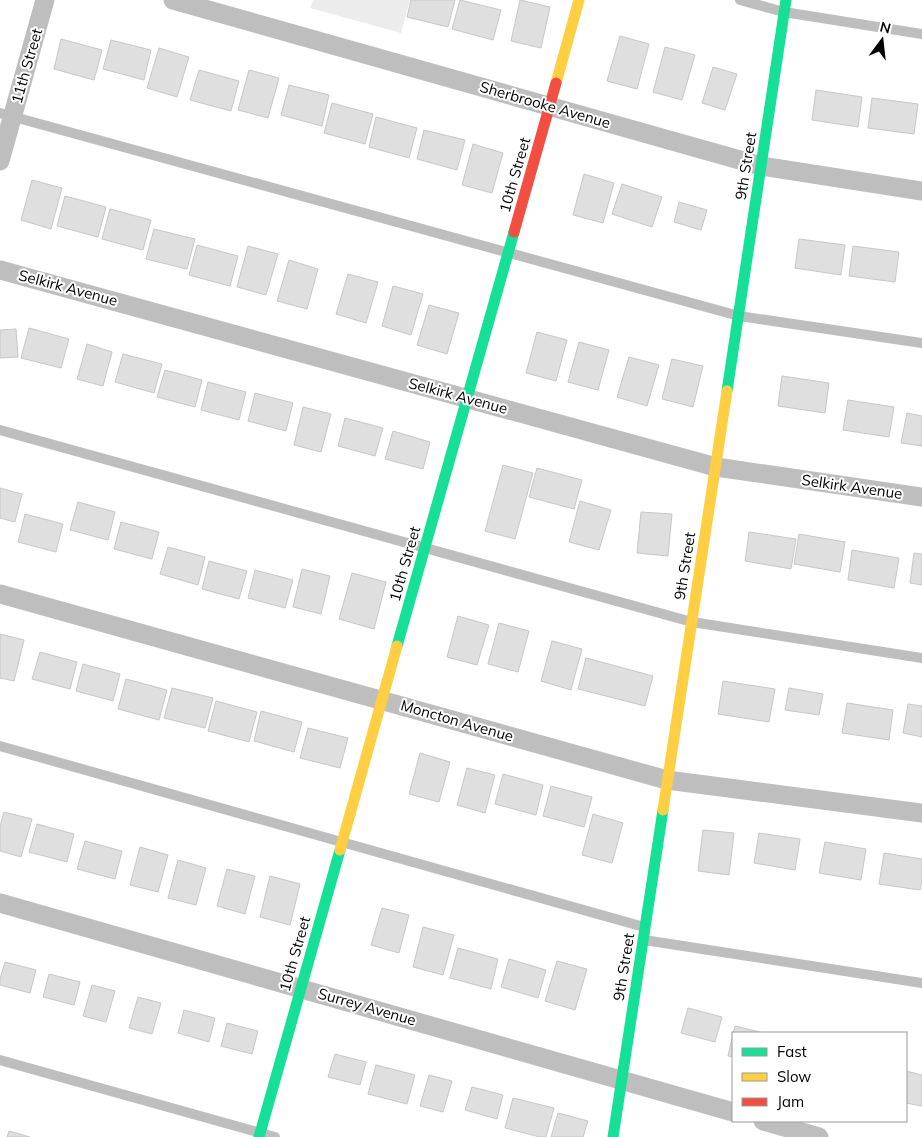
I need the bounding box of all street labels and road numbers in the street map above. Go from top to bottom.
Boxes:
street label: 11th Street [7,26,46,106]
street label: Sherbrooke Avenue [478,77,613,132]
street label: 9th Street [731,131,760,201]
street label: 10th Street [495,135,534,215]
street label: Selkirk Avenue [17,265,120,310]
street label: Selkirk Avenue [407,373,510,418]
street label: Selkirk Avenue [800,470,904,503]
street label: 10th Street [385,524,424,604]
street label: 9th Street [670,531,699,601]
street label: Moncton Avenue [399,695,516,746]
street label: 10th Street [275,914,314,994]
street label: 9th Street [609,932,638,1002]
street label: Surrey Avenue [316,983,418,1030]

